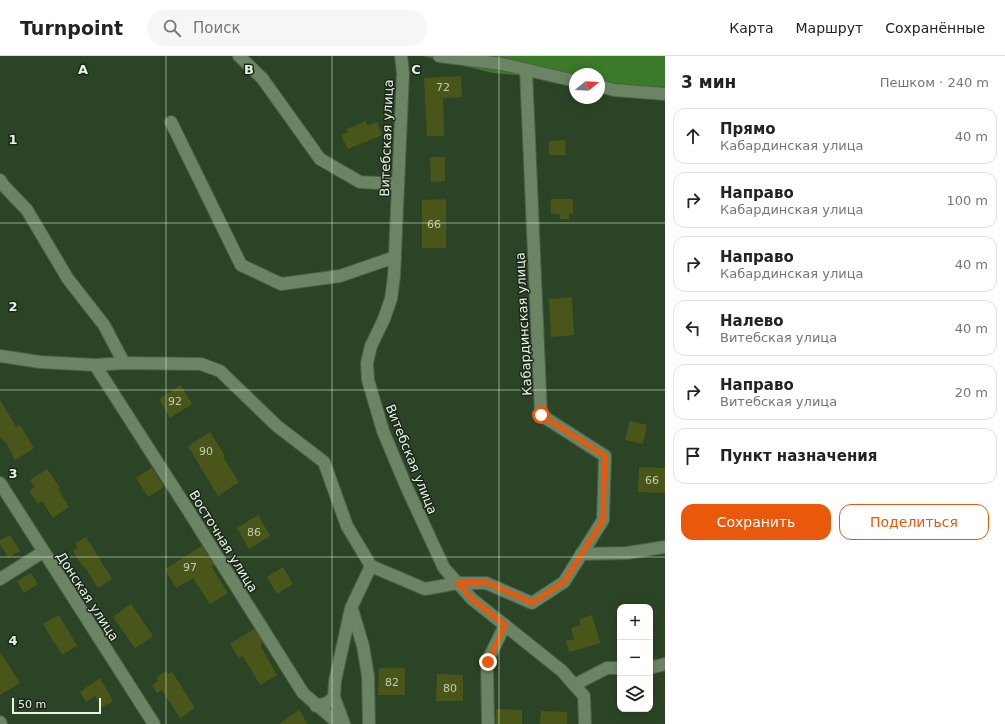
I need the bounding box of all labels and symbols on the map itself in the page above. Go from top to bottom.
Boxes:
text: A [78,62,88,77]
text: B [244,62,254,77]
text: C [411,62,421,77]
north arrow [569,68,605,104]
street label: Витебская улица [377,79,396,197]
house number: 72 [436,81,450,94]
text: 1 [8,132,18,147]
house number: 66 [427,218,441,231]
street label: Кабардинская улица [512,252,535,396]
text: 2 [8,299,18,314]
house number: 92 [168,395,182,408]
street label: Витебская улица [383,402,440,516]
route start [532,406,550,424]
house number: 90 [199,445,213,458]
text: 3 [8,466,18,481]
house number: 66 [645,474,659,487]
street label: Восточная улица [186,488,261,595]
house number: 86 [247,526,261,539]
street label: Донская улица [53,549,122,643]
house number: 97 [183,561,197,574]
text: 4 [8,633,18,648]
route end [479,653,497,671]
house number: 82 [385,676,399,689]
house number: 80 [443,682,457,695]
scale bar [12,696,101,715]

